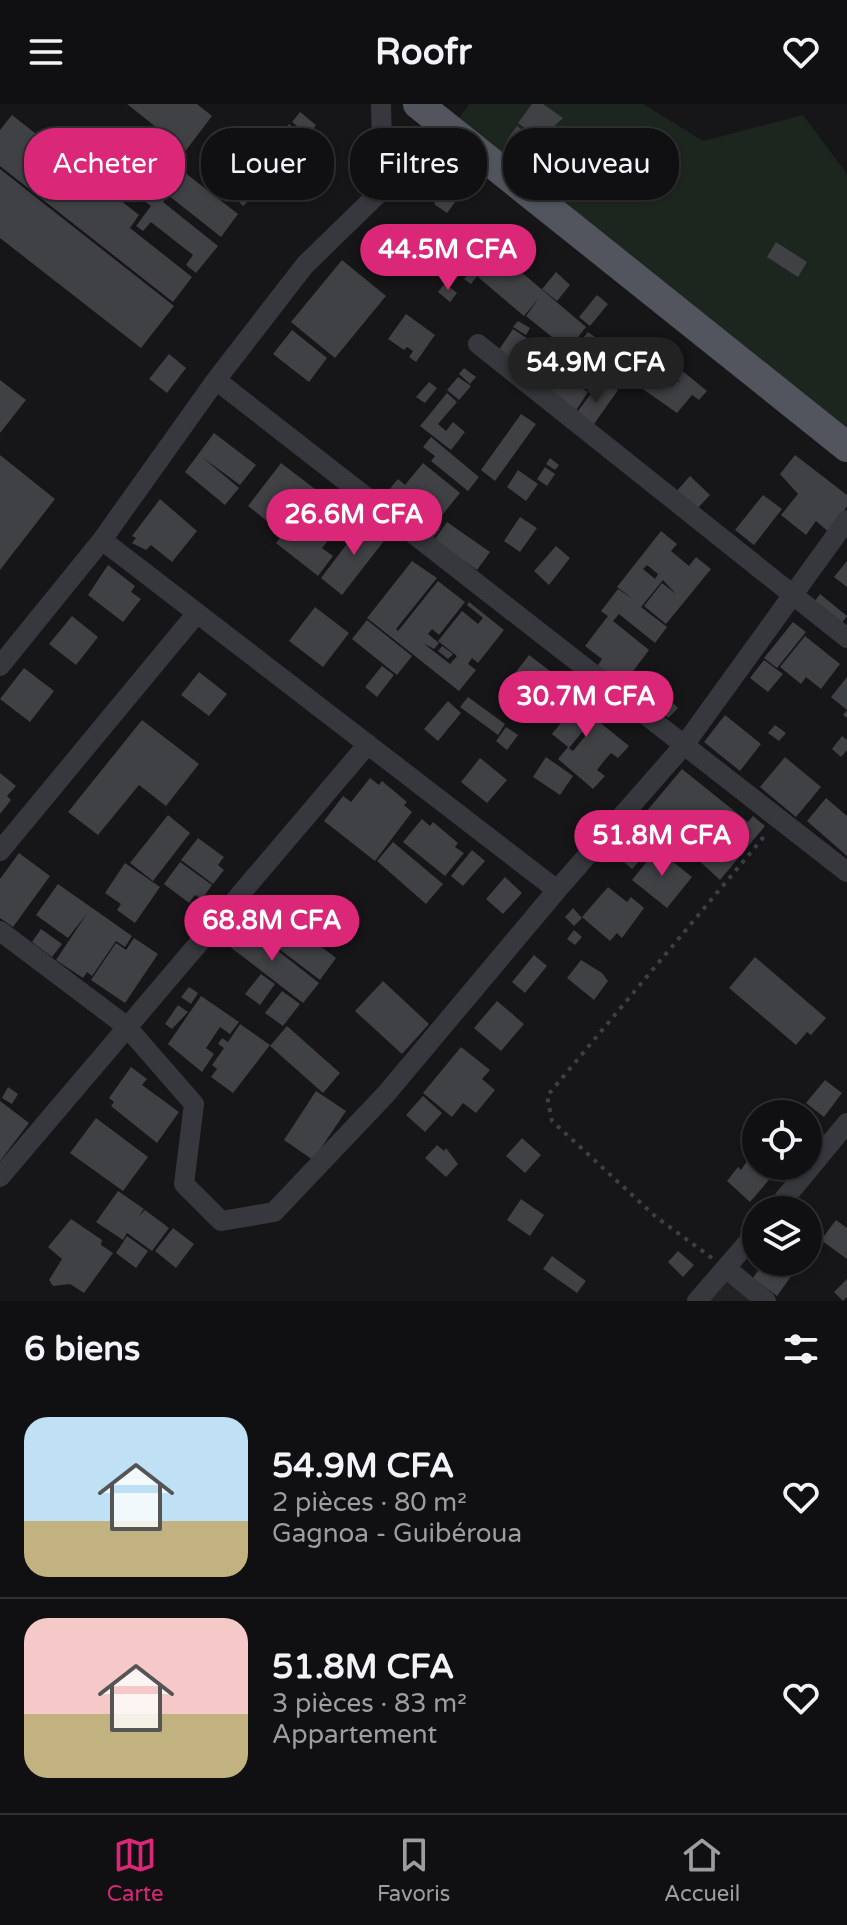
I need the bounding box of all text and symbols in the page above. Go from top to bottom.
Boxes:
icon: menu [24,30,68,74]
icon: heart [779,30,823,74]
text: Roofr [375,31,472,74]
chip: Acheter [24,128,185,200]
chip: Louer [201,128,334,200]
chip: Filtres [350,128,487,200]
chip: Nouveau [503,128,679,200]
pin: 44.5M CFA [356,224,540,292]
text: 44.5M CFA [378,234,518,265]
pin: 54.9M CFA [504,337,688,405]
text: 54.9M CFA [526,347,666,378]
pin: 26.6M CFA [262,489,446,557]
text: 26.6M CFA [284,499,424,530]
pin: 30.7M CFA [494,671,678,739]
text: 30.7M CFA [516,681,656,712]
pin: 51.8M CFA [570,810,754,878]
text: 51.8M CFA [592,820,732,851]
pin: 68.8M CFA [180,895,364,963]
text: 68.8M CFA [202,905,342,936]
map controls [742,1100,822,1276]
button: locate [742,1100,822,1180]
button: layers [742,1196,822,1276]
icon: filters [779,1327,823,1371]
text: 6 biens [24,1329,140,1370]
text: 54.9M CFA [272,1446,454,1487]
icon: home [88,1449,184,1545]
icon: heart [779,1475,823,1519]
text: 2 pièces · 80 m² [272,1487,467,1518]
text: Gagnoa - Guibéroua [272,1518,522,1549]
text: 51.8M CFA [272,1647,454,1688]
icon: home [88,1650,184,1746]
icon: heart [779,1676,823,1720]
text: 3 pièces · 83 m² [272,1688,467,1719]
text: Appartement [272,1719,437,1750]
tab: Carte [107,1833,164,1907]
tab: Favoris [377,1833,450,1907]
tab: Accueil [664,1833,740,1907]

